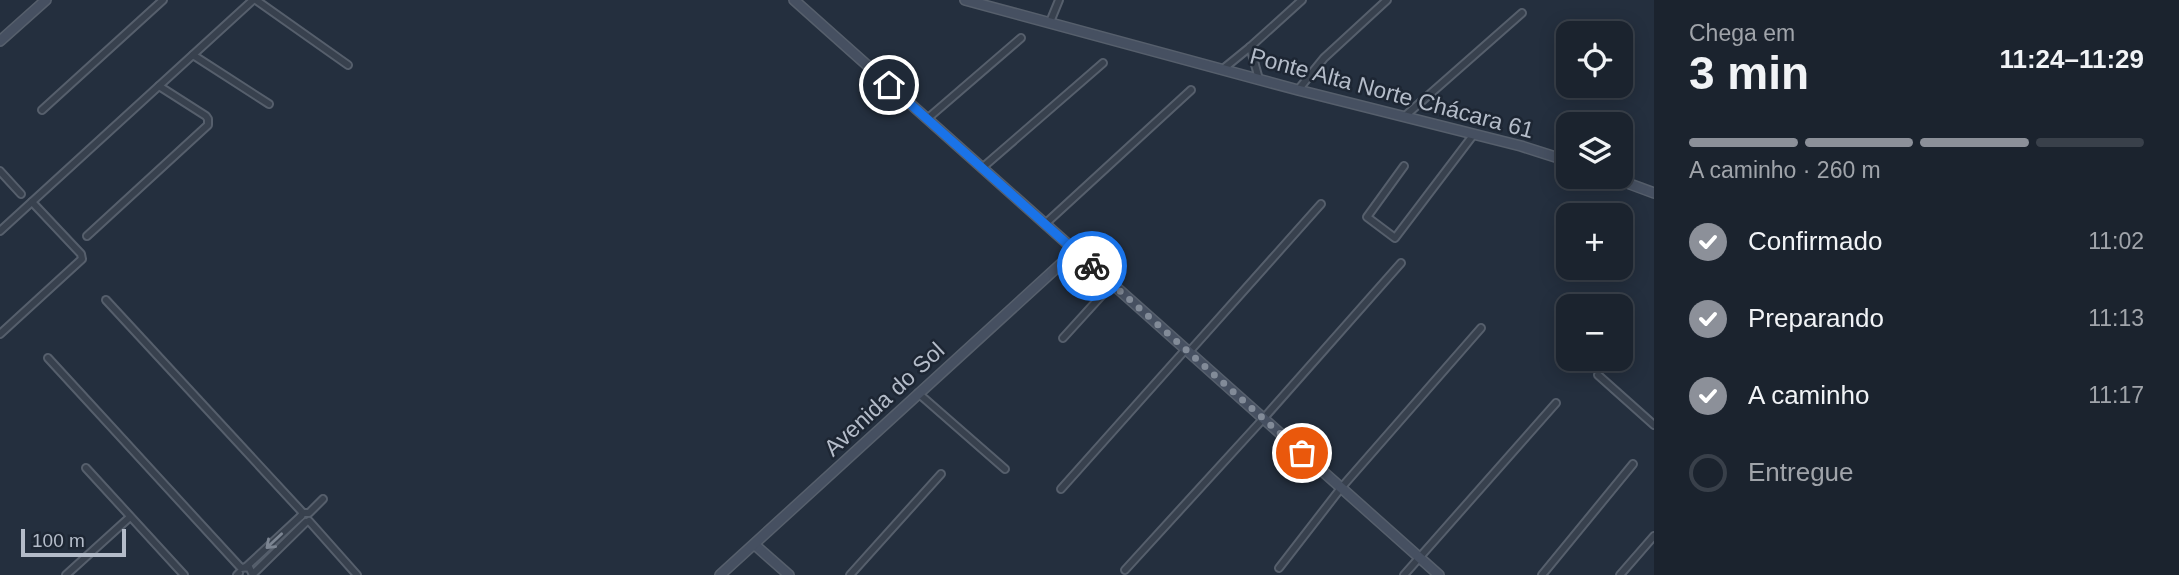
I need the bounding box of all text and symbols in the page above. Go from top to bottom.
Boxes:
text: Chega em [1689,20,1795,46]
map controls [1556,21,1633,371]
button: locate [1556,21,1633,98]
street label: Ponte Alta Norte Chácara 61 [1247,43,1537,143]
text: 11:24–11:29 [1999,44,2144,74]
text: 3 min [1689,47,1809,99]
pin [859,55,919,115]
icon: home [870,66,908,104]
button: layers [1556,112,1633,189]
text: A caminho · 260 m [1689,157,1881,183]
button: + [1556,203,1633,280]
icon: check [1689,223,1727,261]
text: Confirmado [1748,226,1882,256]
text: 11:02 [2088,228,2144,254]
courier [1057,231,1127,301]
icon: bike [1073,247,1111,285]
button: − [1556,294,1633,371]
icon: check [1689,300,1727,338]
text: Preparando [1748,303,1884,333]
text: 11:13 [2088,305,2144,331]
street label: Avenida do Sol [819,337,949,461]
icon: check [1689,377,1727,415]
text: A caminho [1748,380,1869,410]
text: 11:17 [2088,382,2144,408]
pin [1272,423,1332,483]
icon: bag [1283,434,1321,472]
text: Entregue [1748,457,1854,487]
scale bar [21,526,126,558]
text: 100 m [32,530,85,551]
one-way arrow [266,533,283,550]

